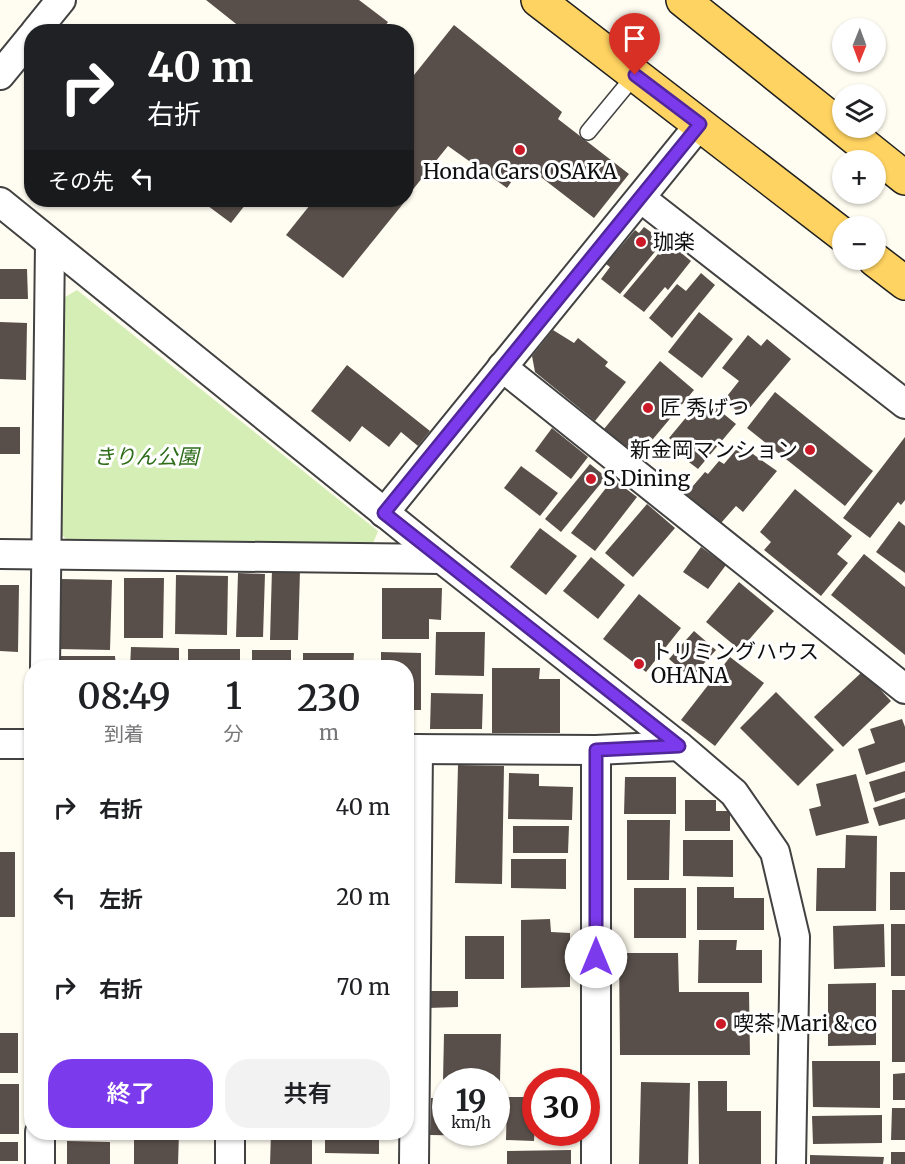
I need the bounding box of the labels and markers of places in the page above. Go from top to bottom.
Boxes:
pin [609,13,660,75]
marker: Honda Cars OSAKA [513,143,527,157]
place label: Honda Cars OSAKA [423,158,617,185]
place label: 珈楽 [653,228,695,255]
marker: 珈楽 [634,235,648,249]
place label: 匠 秀げつ [660,394,749,421]
marker: 匠 秀げつ [641,401,655,415]
place label: 新金岡マンション [630,436,798,463]
marker: 新金岡マンション [803,443,817,457]
place label: S Dining [603,465,690,492]
marker: S Dining [584,472,598,486]
place label: トリミングハウス OHANA [651,638,819,689]
marker: トリミングハウス OHANA [632,657,646,671]
place label: 喫茶 Mari & co [733,1010,877,1037]
marker: 喫茶 Mari & co [714,1017,728,1031]

